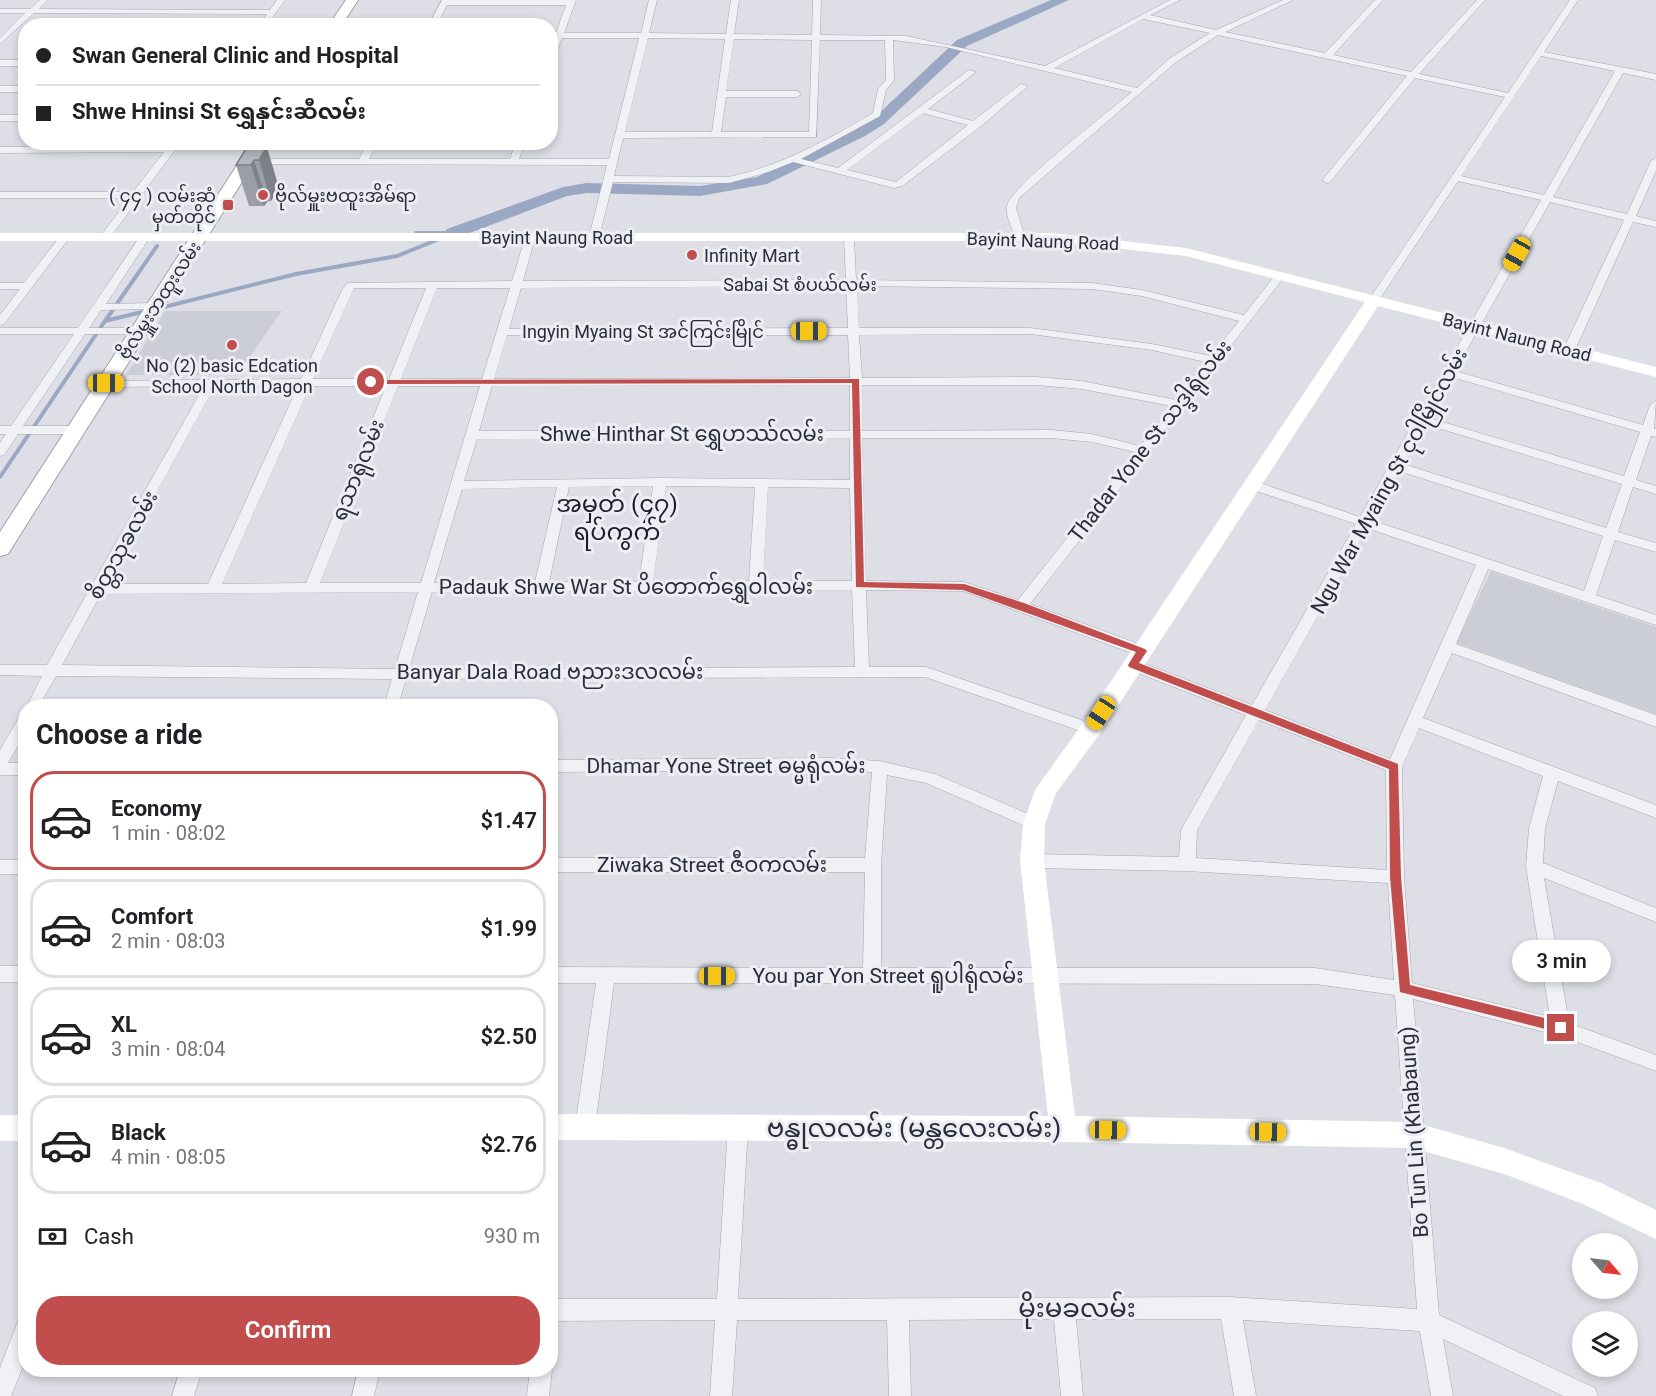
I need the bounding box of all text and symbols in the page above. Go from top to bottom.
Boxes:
text: Swan General Clinic and Hospital [72,43,399,68]
text: Shwe Hninsi St ရွှေနှင်းဆီလမ်း [72,99,366,124]
place label: ဗိုလ်မှူးဗထူးအိမ်ရာ [275,182,416,211]
place label: ( ၄၄ ) လမ်းဆုံ မှတ်တိုင် [109,183,216,232]
marker: ဗိုလ်မှူးဗထူးအိမ်ရာ [256,188,270,202]
marker: ( ၄၄ ) လမ်းဆုံ မှတ်တိုင် [221,198,235,212]
street label: Bayint Naung Road [481,227,633,248]
street label: Bayint Naung Road [966,228,1120,254]
car [1500,234,1534,274]
street label: ဗိုလ်မှူးဘထူးလမ်း [111,236,209,366]
place label: Infinity Mart [704,245,800,266]
marker: Infinity Mart [685,248,699,262]
street label: Sabai St စံပယ်လမ်း [723,272,877,295]
street label: Bayint Naung Road [1441,308,1593,366]
street label: Ingyin Myaing St အင်ကြင်းမြိုင် [522,318,764,347]
car [791,322,827,340]
street label: Thadar Yone St သဒ္ဒါရုံလမ်း [1061,333,1241,550]
marker: No (2) basic Edcation School North Dagon [225,338,239,352]
street label: Ngu War Myaing St ငုဝါမြိုင်လမ်း [1302,342,1477,620]
place label: No (2) basic Edcation School North Dagon [146,355,318,397]
route start [357,368,384,395]
car [88,374,124,392]
street label: ရသာရုံလမ်း [323,414,394,526]
street label: Shwe Hinthar St ရွှေဟဿ်လမ်း [540,418,824,451]
street label: စိတ္တသုခလမ်း [80,484,167,606]
district label: အမှတ် (၄၇) ရပ်ကွက် [556,488,678,551]
street label: Padauk Shwe War St ပိတောက်ရွှေဝါလမ်း [439,571,813,604]
street label: Banyar Dala Road ဗညားဒလလမ်း [397,656,703,689]
car [1084,693,1118,733]
text: Choose a ride [36,719,202,751]
street label: Dhamar Yone Street ဓမ္မရုံလမ်း [586,750,866,784]
icon: car [39,794,93,848]
text: Economy [111,796,202,821]
text: $1.47 [480,808,537,833]
text: 1 min · 08:02 [111,821,226,845]
street label: Ziwaka Street ဇီဝကလမ်း [597,849,827,877]
icon: car [39,902,93,956]
text: Comfort [111,904,193,929]
text: $1.99 [480,916,537,941]
text: 2 min · 08:03 [111,929,226,953]
callout: 3 min [1512,941,1610,983]
text: 3 min [1536,949,1587,973]
street label: You par Yon Street ရူပါရုံလမ်း [752,960,1024,993]
car [699,967,735,985]
icon: car [39,1010,93,1064]
text: XL [111,1012,137,1037]
route end [1547,1014,1574,1041]
text: $2.50 [480,1024,537,1049]
street label: Bo Tun Lin (Khabaung) [1395,1025,1433,1239]
text: 3 min · 08:04 [111,1037,226,1061]
street label: ဗန္ဓုလလမ်း (မန္တလေးလမ်း) [767,1111,1061,1150]
icon: car [39,1118,93,1172]
text: Black [111,1120,166,1145]
car [1090,1121,1126,1139]
car [1250,1123,1286,1141]
text: $2.76 [480,1132,537,1157]
text: 4 min · 08:05 [111,1145,226,1169]
icon: cash [36,1220,69,1253]
text: Cash [84,1224,134,1249]
text: 930 m [484,1224,540,1248]
north arrow [1572,1233,1638,1299]
map controls [1572,1233,1638,1377]
street label: မိုးမခလမ်း [1018,1291,1136,1329]
button: Confirm [36,1296,540,1365]
button: layers [1572,1311,1638,1377]

